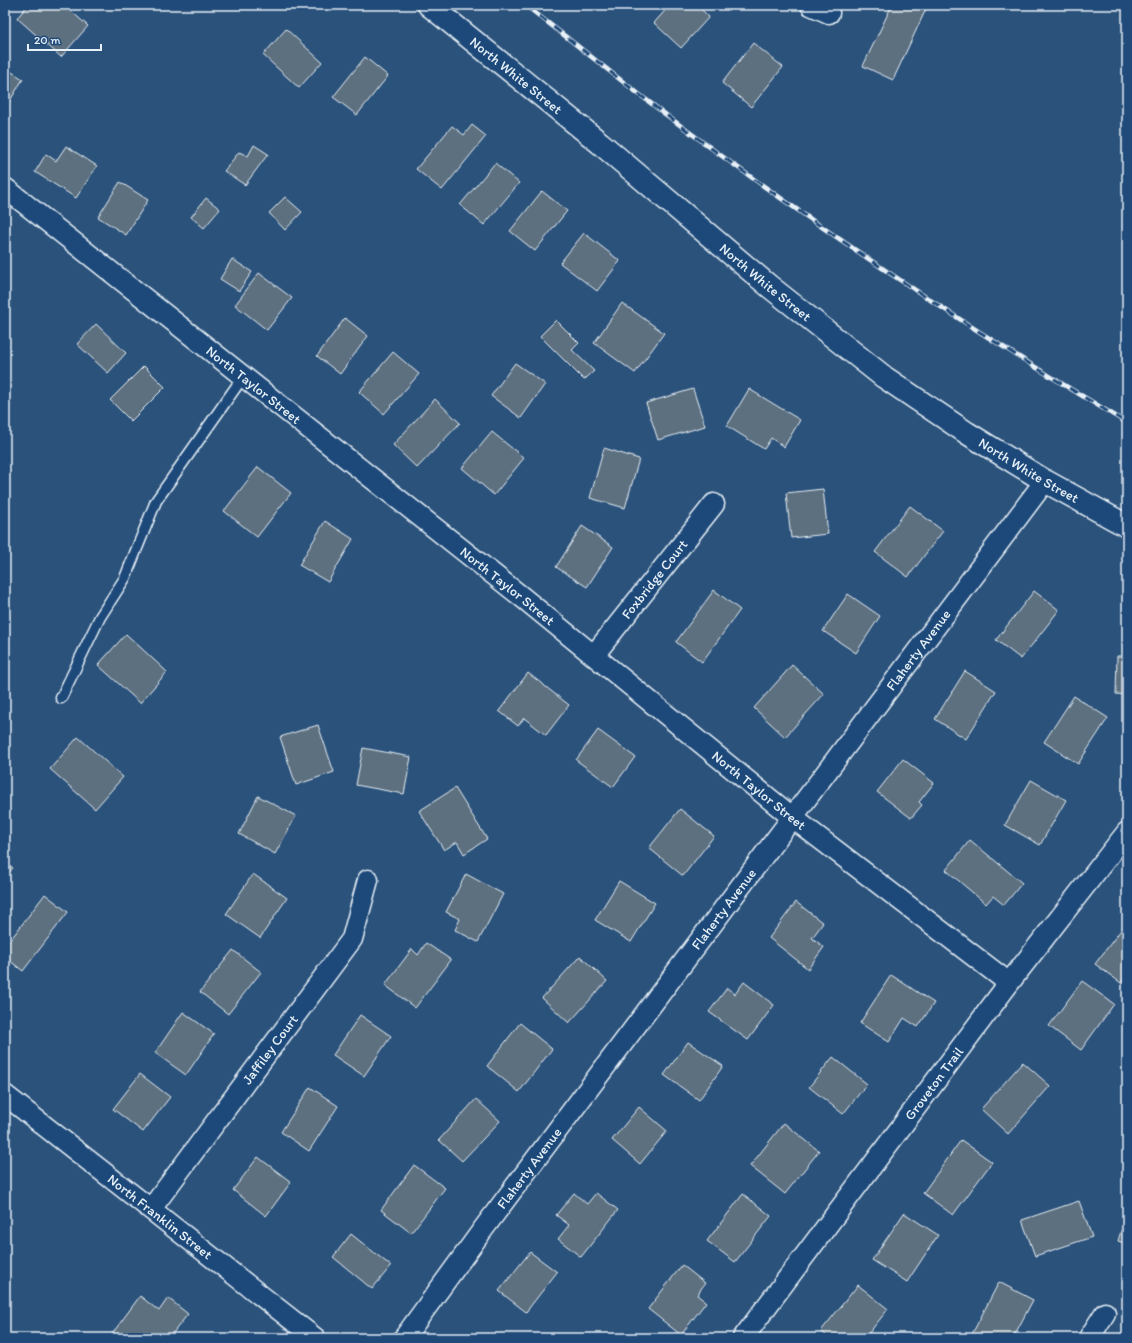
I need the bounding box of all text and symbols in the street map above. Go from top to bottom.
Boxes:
scale bar [28,26,101,52]
text: 20 m [34,33,61,47]
street label: North White Street [467,33,566,118]
street label: North White Street [716,240,815,325]
street label: North Taylor Street [203,342,304,427]
street label: North White Street [976,434,1082,506]
street label: Foxbridge Court [618,536,691,622]
street label: North Taylor Street [457,543,558,629]
street label: Flaherty Avenue [882,606,954,694]
street label: North Taylor Street [709,747,809,833]
street label: Flaherty Avenue [688,865,760,953]
street label: Jaffiley Court [238,1011,301,1088]
street label: Groveton Trail [901,1044,967,1123]
street label: Flaherty Avenue [493,1124,565,1212]
street label: North Franklin Street [104,1170,216,1263]

